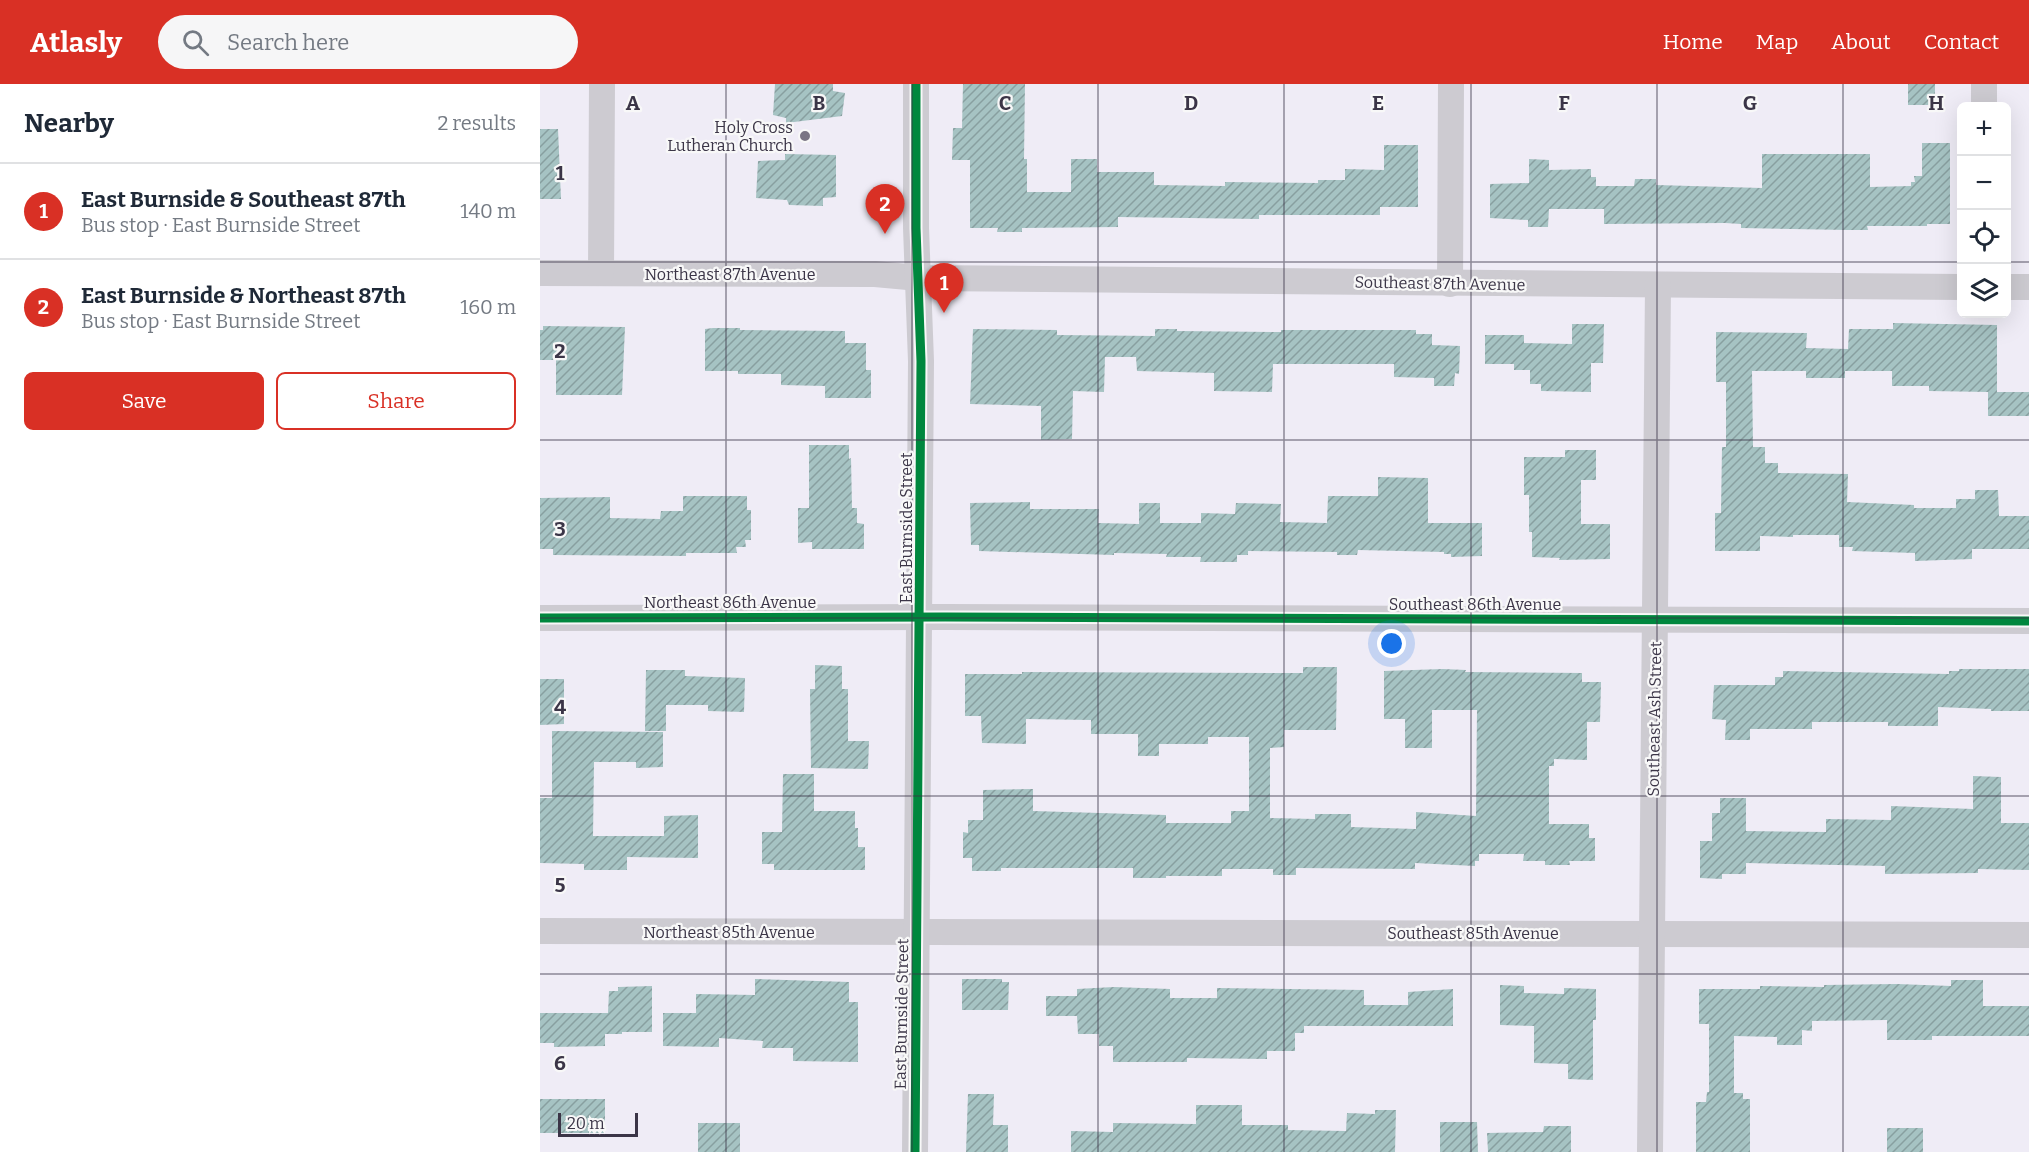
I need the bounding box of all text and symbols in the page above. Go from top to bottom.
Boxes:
search box [158,15,578,69]
text: Atlasly [30,26,122,59]
icon: search [179,26,212,59]
text: Search here [227,29,349,56]
text: Home [1663,29,1723,55]
text: Map [1756,29,1798,55]
text: About [1831,29,1891,55]
text: Contact [1924,29,1999,55]
text: A [626,91,641,115]
text: B [813,91,826,115]
text: C [999,91,1011,115]
text: D [1184,91,1198,115]
text: E [1372,91,1384,115]
text: F [1558,91,1570,115]
text: G [1743,91,1757,115]
text: H [1928,91,1944,115]
map controls [1957,102,2011,318]
button: + [1957,102,2011,156]
text: Nearby [24,108,114,139]
text: 2 results [437,111,516,135]
place label: Holy Cross Lutheran Church [667,118,793,155]
marker: Holy Cross Lutheran Church [798,129,812,143]
button: − [1957,156,2011,210]
text: 1 [556,161,565,185]
pin: 2 [866,184,904,234]
text: East Burnside & Southeast 87th [81,186,406,213]
text: 1 [39,199,48,223]
text: 140 m [460,199,516,223]
button: locate [1957,210,2011,264]
text: Bus stop · East Burnside Street [81,213,360,237]
pin: 1 [924,264,964,313]
button: layers [1957,264,2011,318]
street label: Northeast 87th Avenue [644,265,816,284]
street label: Southeast 87th Avenue [1354,273,1526,294]
text: East Burnside & Northeast 87th [81,282,406,309]
text: 2 [38,295,49,319]
text: 160 m [460,295,516,319]
text: Bus stop · East Burnside Street [81,309,360,333]
text: 2 [554,339,566,363]
button: Save [24,372,264,430]
button: Share [276,372,516,430]
street label: East Burnside Street [897,452,916,604]
text: 3 [554,517,566,541]
street label: Northeast 86th Avenue [644,593,816,612]
street label: Southeast 86th Avenue [1389,595,1561,614]
your location [1377,629,1406,658]
street label: Southeast Ash Street [1644,641,1665,797]
text: 4 [554,695,566,719]
text: 5 [555,873,566,897]
street label: Northeast 85th Avenue [643,923,815,942]
street label: Southeast 85th Avenue [1387,924,1559,943]
street label: East Burnside Street [891,938,912,1090]
text: 6 [554,1051,566,1075]
scale bar [558,1110,638,1138]
text: 20 m [567,1114,604,1133]

